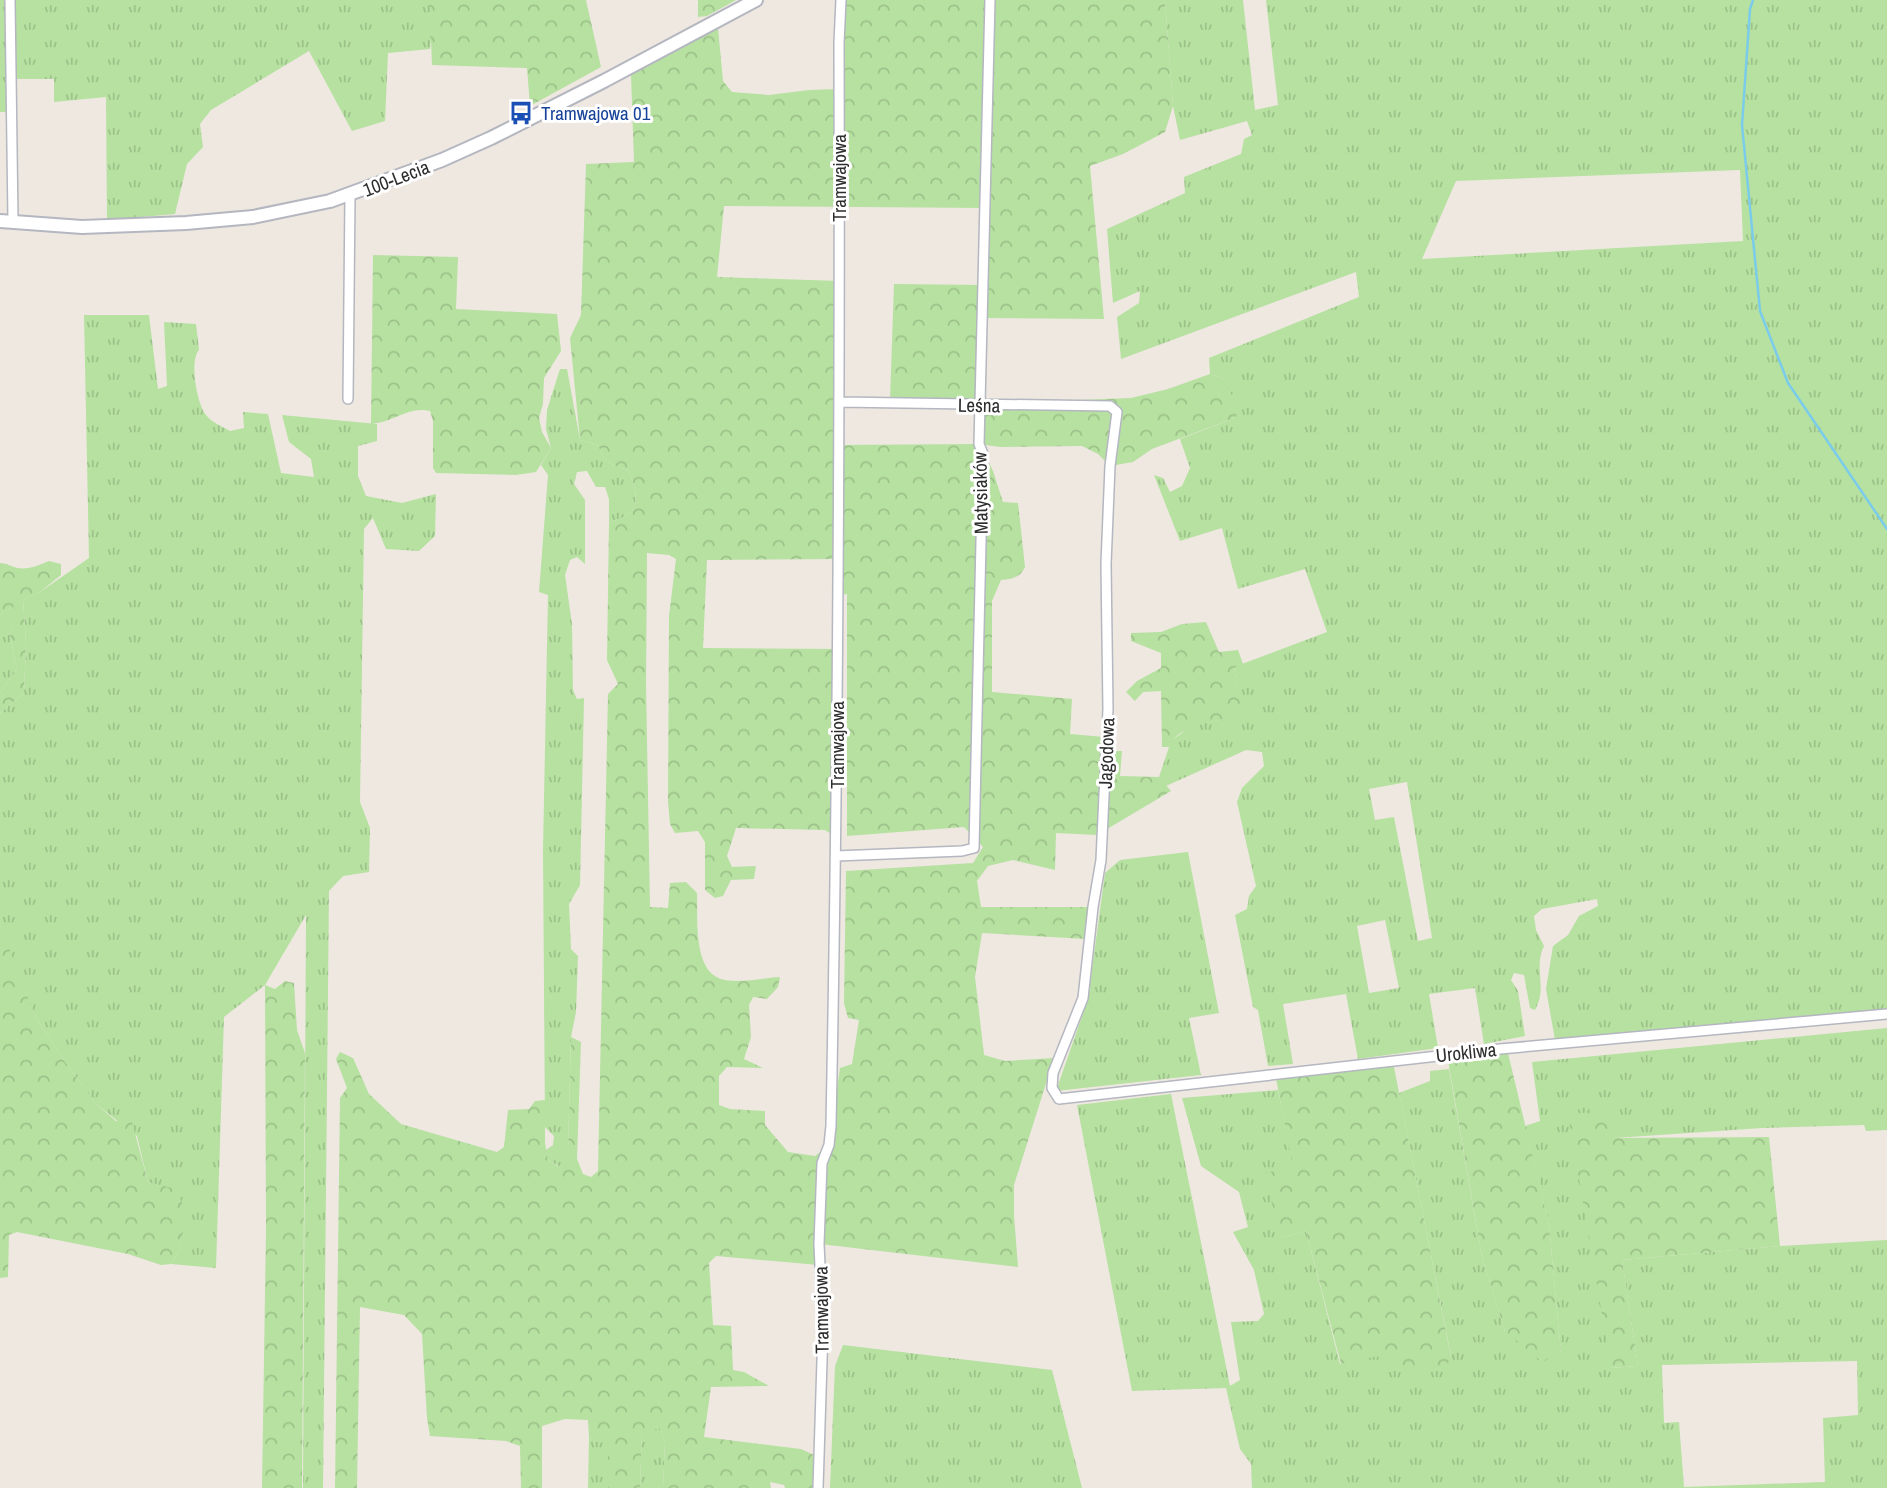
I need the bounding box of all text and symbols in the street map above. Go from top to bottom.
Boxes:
bus stop icon: Tramwajowa 01 [507,99,535,127]
place label: Tramwajowa 01 [541,100,651,126]
street label: Tramwajowa [826,134,852,222]
street label: 100-Lecia [359,153,433,203]
street label: Leśna [958,392,1001,418]
street label: Matysiaków [966,451,994,534]
street label: Tramwajowa [824,701,850,789]
street label: Jagodowa [1092,717,1120,789]
street label: Urokliwa [1435,1036,1498,1068]
street label: Tramwajowa [807,1266,835,1354]

